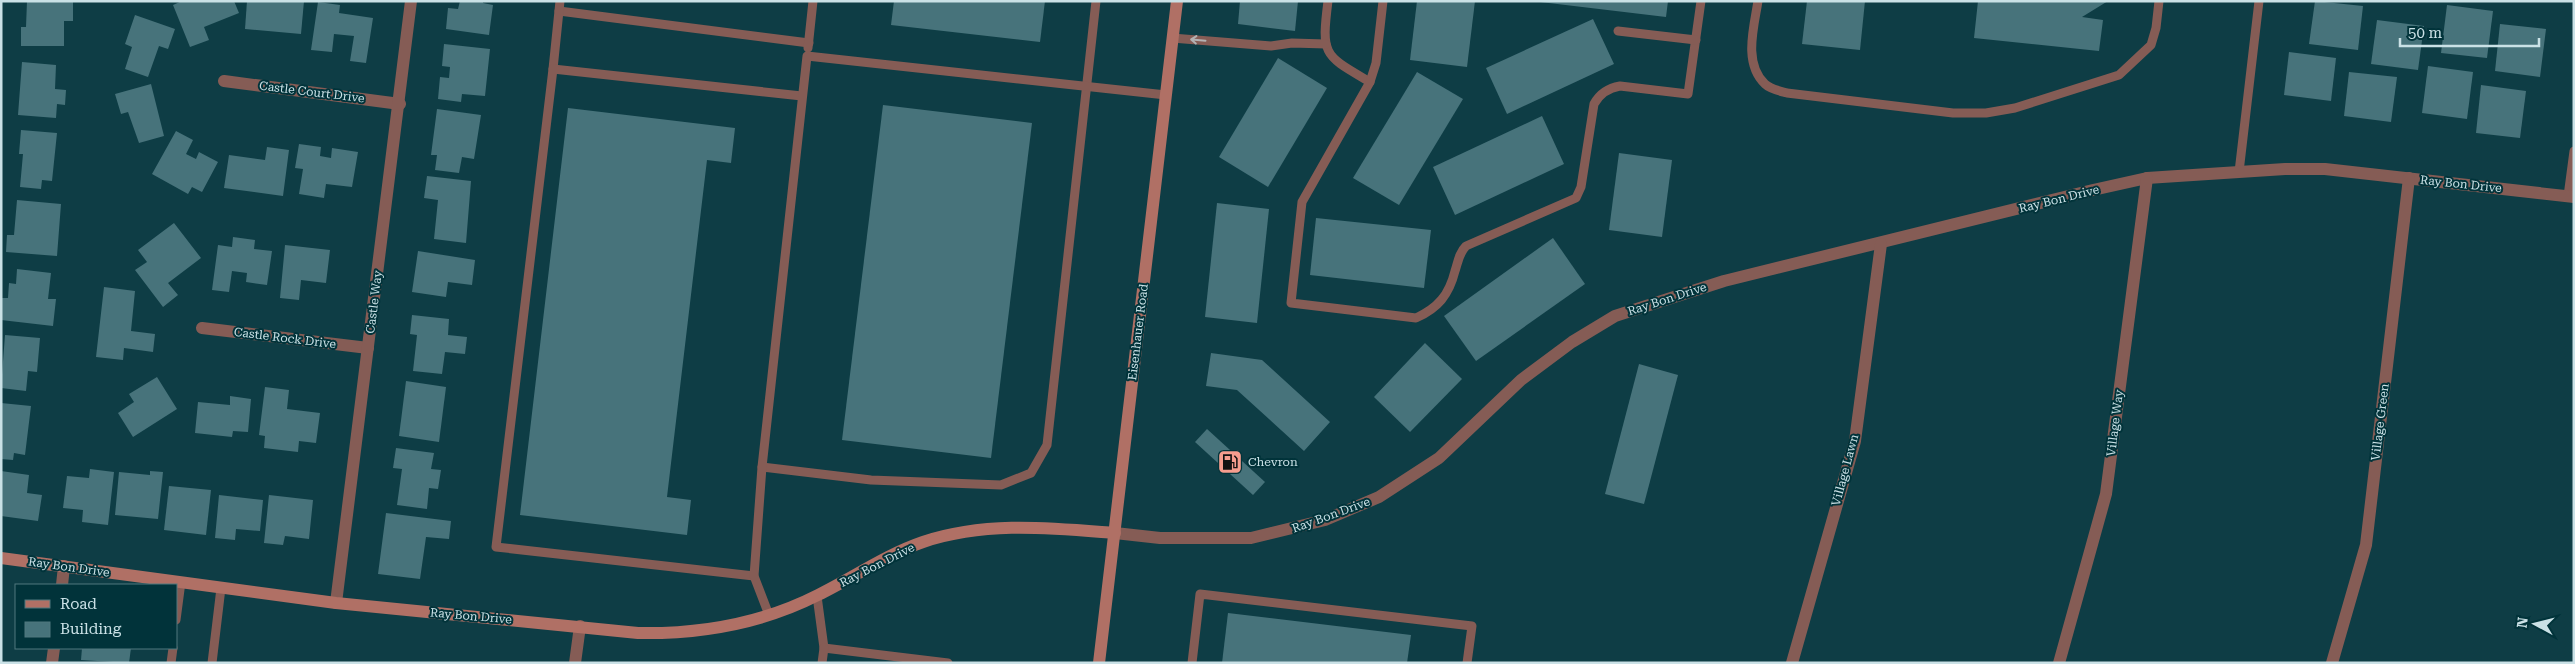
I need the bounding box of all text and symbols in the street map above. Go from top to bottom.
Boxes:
scale bar [2400,15,2539,47]
text: 50 m [2408,24,2443,42]
one-way arrow [1190,35,1206,45]
street label: Castle Court Drive [258,79,366,105]
street label: Ray Bon Drive [2419,173,2503,195]
street label: Ray Bon Drive [2017,182,2101,216]
street label: Castle Way [363,269,385,334]
street label: Ray Bon Drive [1626,280,1709,318]
street label: Eisenhauer Road [1125,283,1151,381]
street label: Castle Rock Drive [233,325,337,351]
street label: Village Green [2368,382,2392,461]
street label: Village Way [2104,388,2126,457]
street label: Village Lawn [1829,432,1861,507]
fuel station icon: Chevron [1217,449,1243,475]
place label: Chevron [1248,455,1298,469]
street label: Ray Bon Drive [1290,494,1372,536]
street label: Ray Bon Drive [837,540,917,590]
street label: Ray Bon Drive [27,554,111,580]
legend [15,584,178,649]
text: Road [60,595,97,613]
north arrow [2510,599,2560,649]
street label: Ray Bon Drive [429,605,513,627]
text: N [2513,616,2531,629]
text: Building [60,620,122,638]

